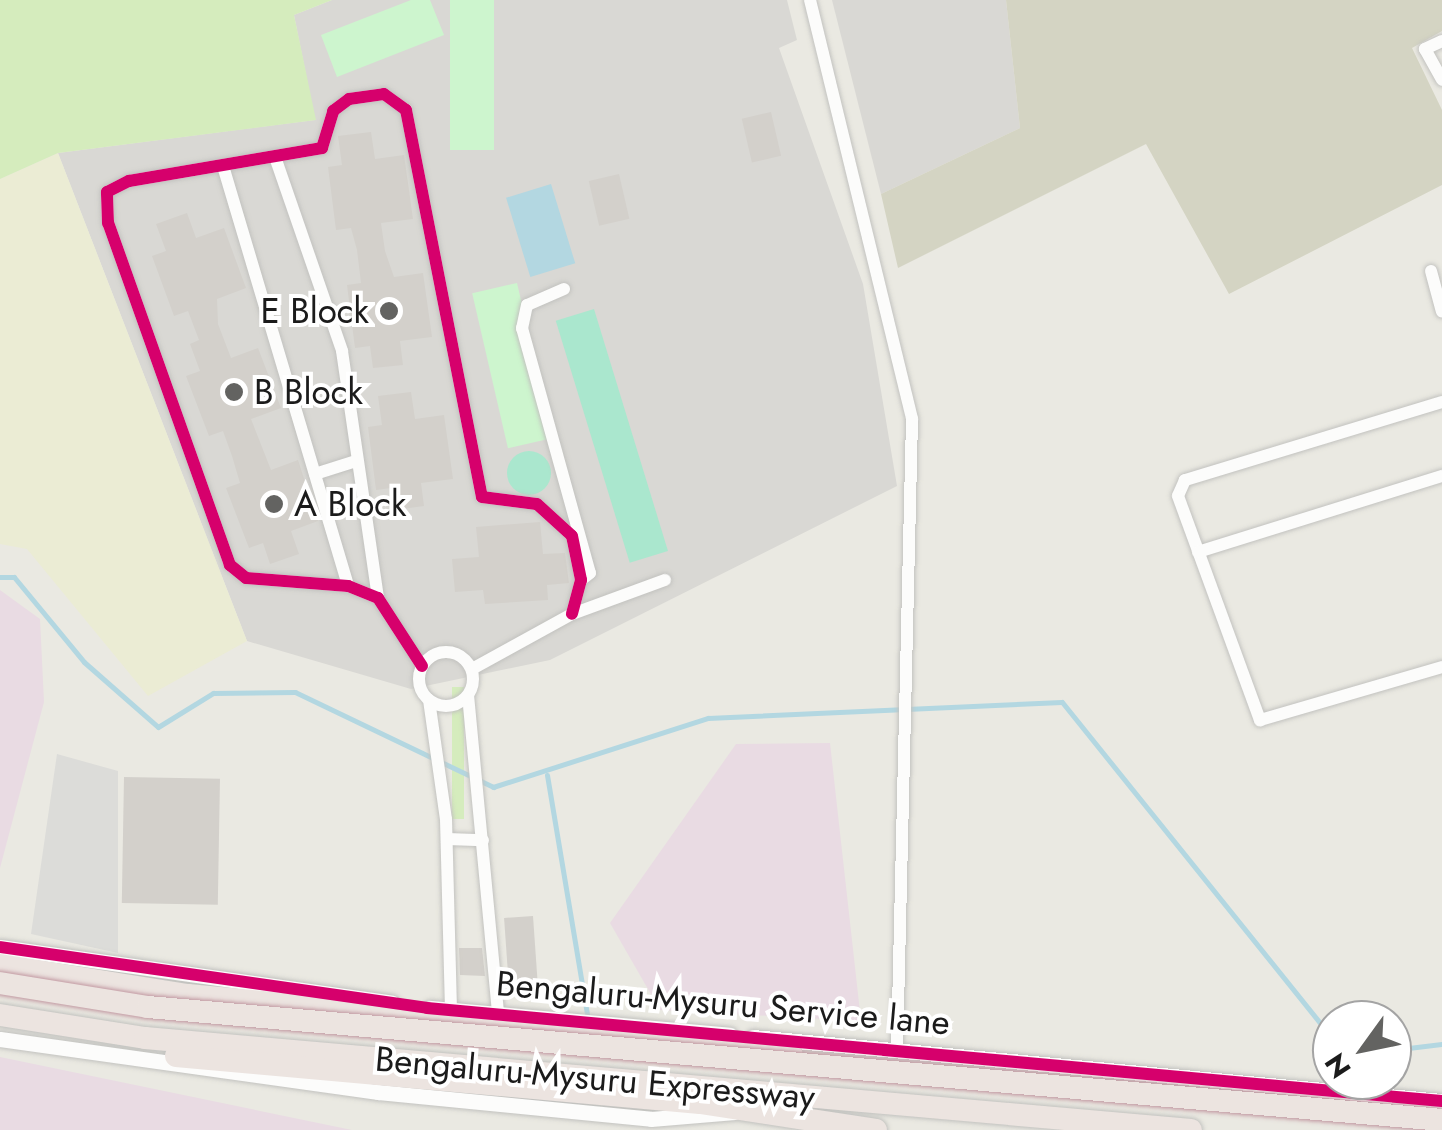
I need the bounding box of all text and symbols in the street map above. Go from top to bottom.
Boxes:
place label: E Block [260,290,369,332]
marker: E Block [378,300,400,322]
place label: B Block [254,371,363,413]
marker: B Block [223,381,245,403]
place label: A Block [294,483,406,525]
marker: A Block [263,493,285,515]
street label: Bengaluru-Mysuru Service lane [494,962,952,1044]
north arrow [1312,1000,1412,1100]
street label: Bengaluru-Mysuru Expressway [373,1038,817,1118]
text: N [1315,1045,1361,1086]

